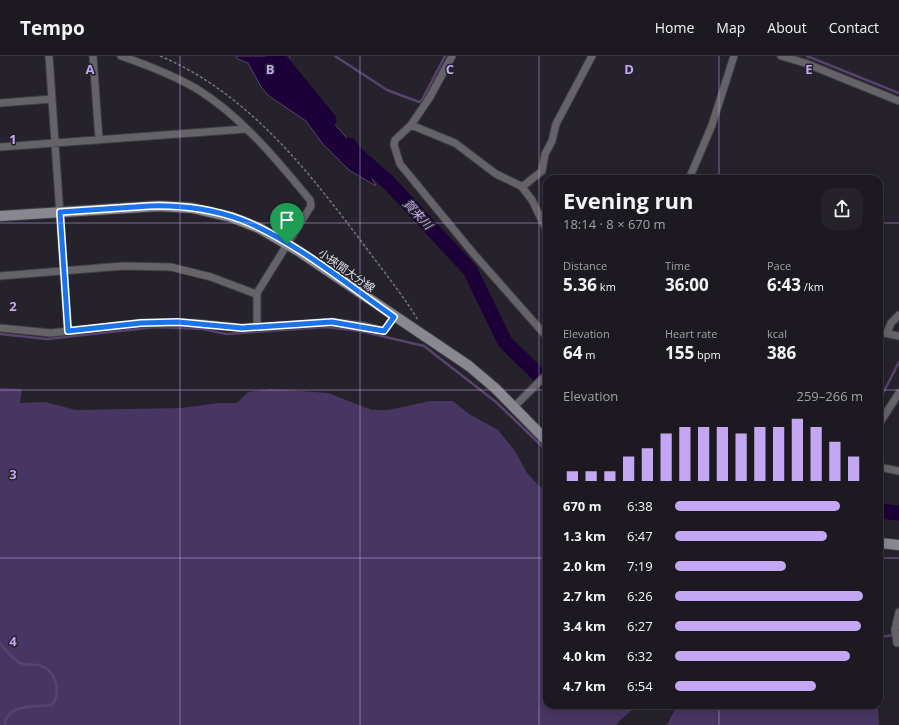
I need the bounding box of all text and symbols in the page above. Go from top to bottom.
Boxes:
text: Tempo [20,15,85,41]
text: Home [655,18,694,37]
text: Map [716,18,745,37]
text: About [767,18,807,37]
text: Contact [829,18,879,37]
text: A [86,60,95,78]
text: B [266,60,275,78]
text: C [446,60,454,78]
text: D [624,60,634,78]
text: E [805,60,813,78]
text: 1 [9,130,17,148]
text: Evening run [563,185,694,215]
button: share [821,188,863,230]
water label: 賀来川 [400,195,438,234]
pin [270,203,304,244]
icon: arrive [276,209,298,231]
text: 18:14 · 8 × 670 m [563,215,666,233]
street label: 小挾間大分線 [316,245,378,295]
text: Distance [563,258,607,273]
text: Time [665,258,690,273]
text: Pace [767,258,791,273]
text: 5.36 [563,273,597,296]
text: 36:00 [665,273,709,296]
text: 6:43 [767,273,801,296]
text: km [597,279,616,294]
text: /km [801,279,824,294]
text: 2 [9,297,17,315]
text: Elevation [563,326,610,341]
text: Heart rate [665,326,717,341]
text: kcal [767,326,787,341]
text: 64 [563,341,582,364]
text: 155 [665,341,694,364]
text: 386 [767,341,796,364]
text: m [582,347,596,362]
text: bpm [694,347,721,362]
text: Elevation [563,387,618,405]
text: 259–266 m [796,387,863,405]
text: 3 [9,465,17,483]
text: 670 m [563,497,601,515]
text: 6:38 [627,497,653,515]
text: 1.3 km [563,527,606,545]
text: 6:47 [627,527,653,545]
text: 2.0 km [563,557,606,575]
text: 7:19 [627,557,653,575]
text: 2.7 km [563,587,606,605]
text: 6:26 [627,587,653,605]
text: 3.4 km [563,617,606,635]
text: 6:27 [627,617,653,635]
text: 4 [9,632,17,650]
text: 4.0 km [563,647,606,665]
text: 6:32 [627,647,653,665]
text: 4.7 km [563,677,606,695]
text: 6:54 [627,677,653,695]

